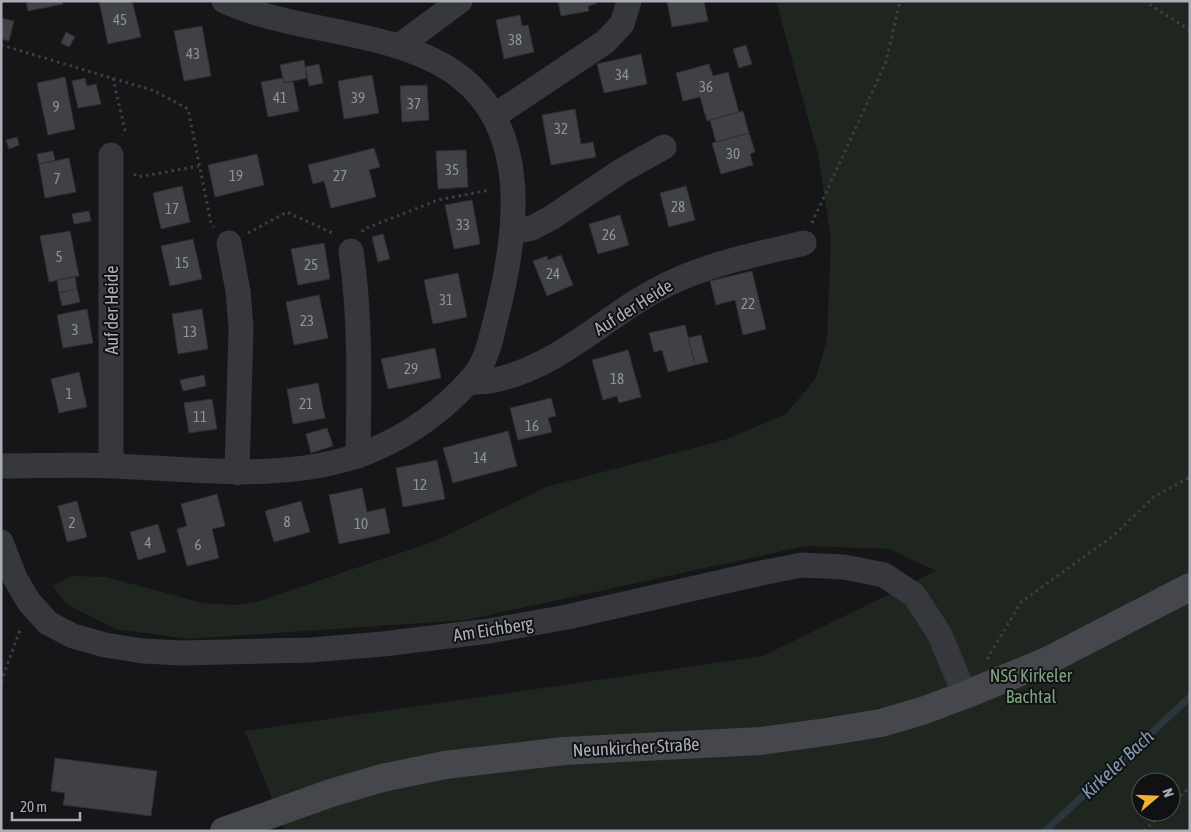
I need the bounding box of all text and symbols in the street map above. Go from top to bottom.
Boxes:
house number: 45 [113,11,127,28]
house number: 38 [508,31,522,48]
house number: 43 [186,45,200,62]
house number: 34 [615,66,629,83]
house number: 36 [699,78,713,95]
house number: 41 [273,89,287,106]
house number: 39 [351,89,365,106]
house number: 37 [407,95,421,112]
house number: 9 [52,98,60,115]
house number: 32 [554,120,568,137]
house number: 30 [726,145,740,162]
house number: 35 [445,161,459,178]
house number: 19 [229,167,243,184]
house number: 27 [333,167,347,184]
house number: 7 [53,170,61,187]
house number: 28 [671,198,685,215]
house number: 17 [165,200,179,217]
house number: 33 [456,216,470,233]
house number: 26 [602,226,616,243]
house number: 5 [55,248,63,265]
house number: 15 [175,254,189,271]
house number: 25 [304,256,318,273]
house number: 24 [546,265,560,282]
street label: Auf der Heide [101,266,122,354]
street label: Auf der Heide [590,275,676,339]
house number: 31 [439,291,453,308]
house number: 22 [741,295,755,312]
house number: 23 [300,312,314,329]
house number: 3 [71,321,79,338]
house number: 13 [183,323,197,340]
house number: 29 [404,360,418,377]
house number: 18 [610,370,624,387]
house number: 1 [65,385,73,402]
house number: 21 [299,395,313,412]
house number: 11 [193,408,207,425]
house number: 16 [525,417,539,434]
house number: 14 [473,449,487,466]
house number: 12 [413,476,427,493]
house number: 8 [283,513,291,530]
house number: 2 [68,514,76,531]
house number: 10 [354,515,368,532]
house number: 4 [144,534,152,551]
house number: 6 [194,536,202,553]
street label: Am Eichberg [452,612,535,646]
park label: NSG Kirkeler Bachtal [990,665,1073,707]
water label: Kirkeler Bach [1076,725,1158,803]
street label: Neunkircher Straße [572,733,700,761]
north arrow [1131,772,1181,822]
text: N [1159,786,1177,799]
scale bar [12,790,80,822]
text: 20 m [20,798,47,815]

